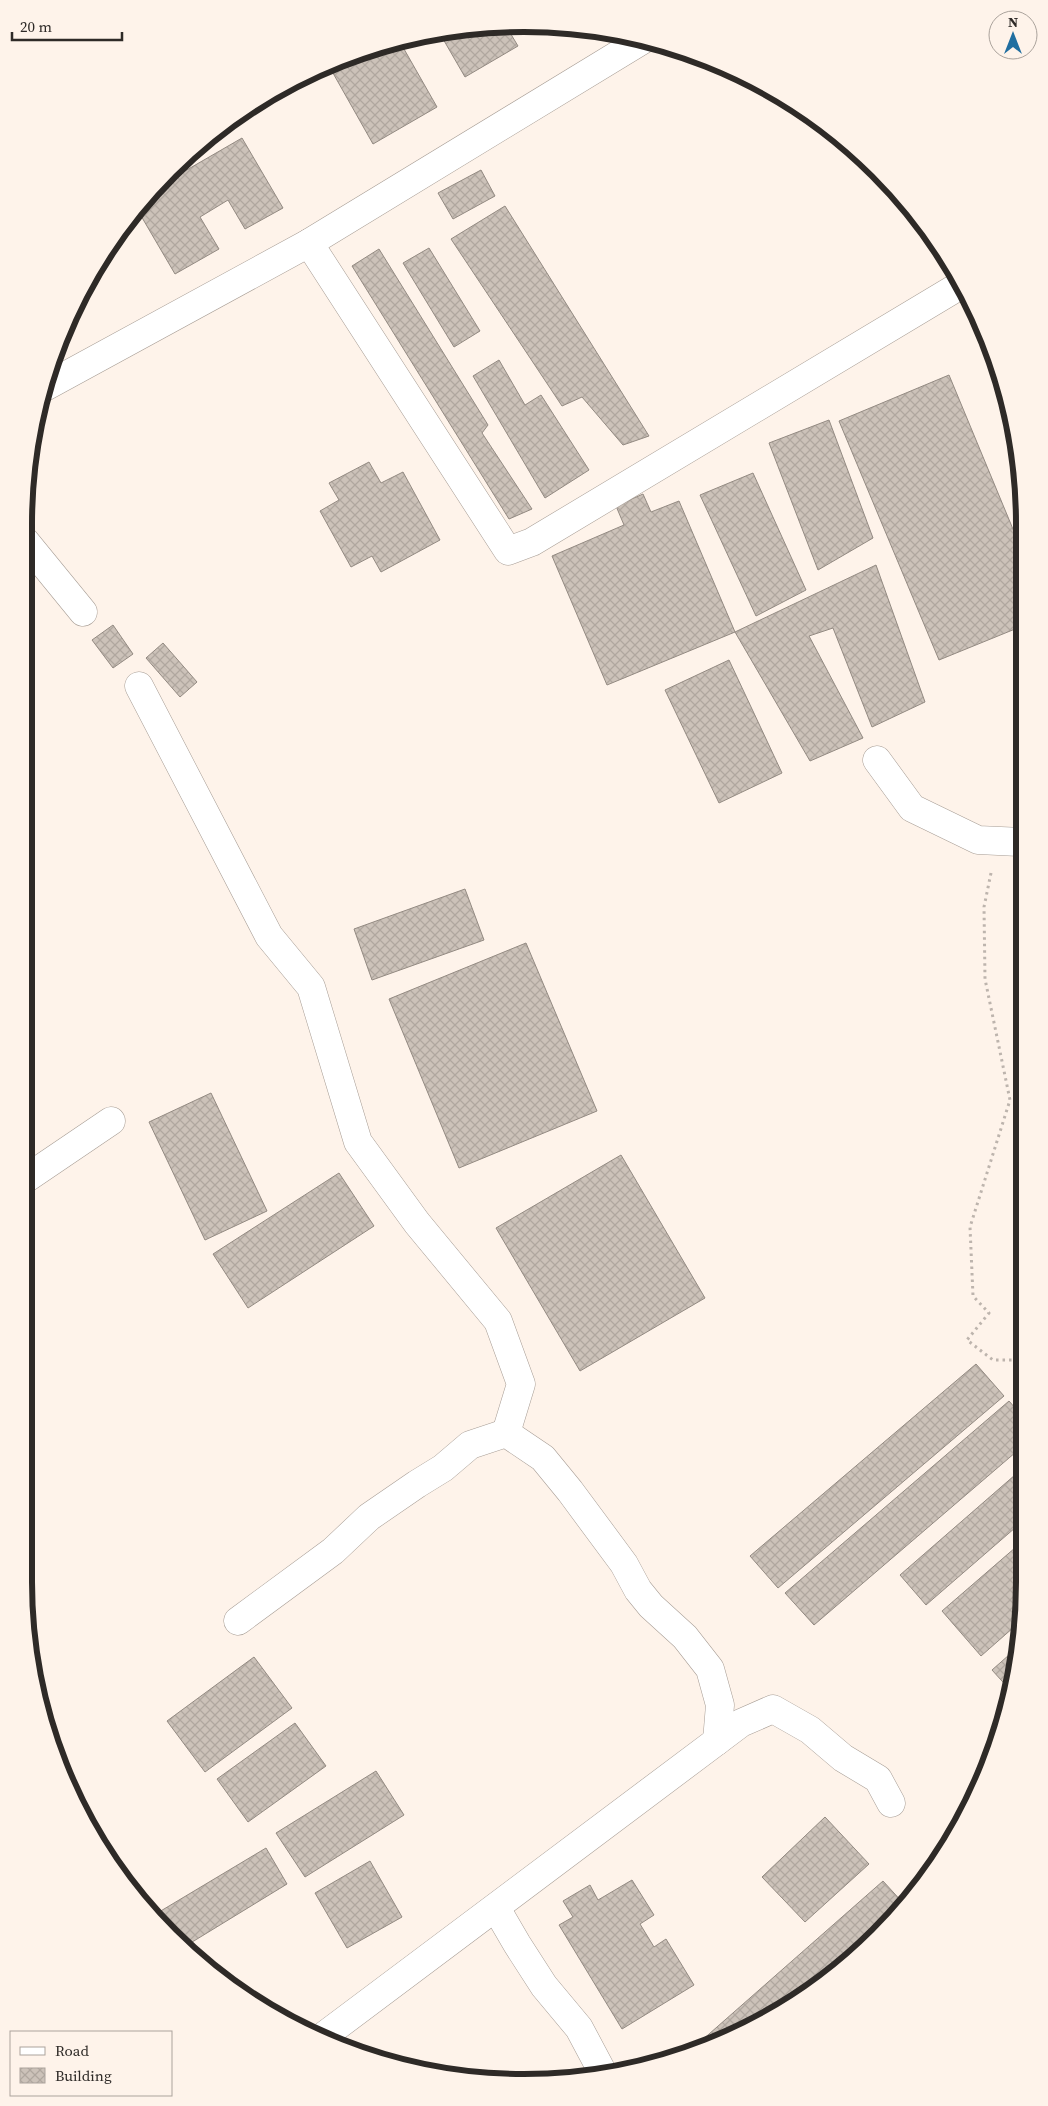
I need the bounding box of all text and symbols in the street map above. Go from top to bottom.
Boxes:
scale bar [12,10,122,42]
north arrow [988,10,1038,60]
text: N [1008,12,1018,32]
text: 20 m [20,16,52,37]
legend [10,2031,172,2096]
text: Road [55,2040,89,2061]
text: Building [55,2065,112,2086]

